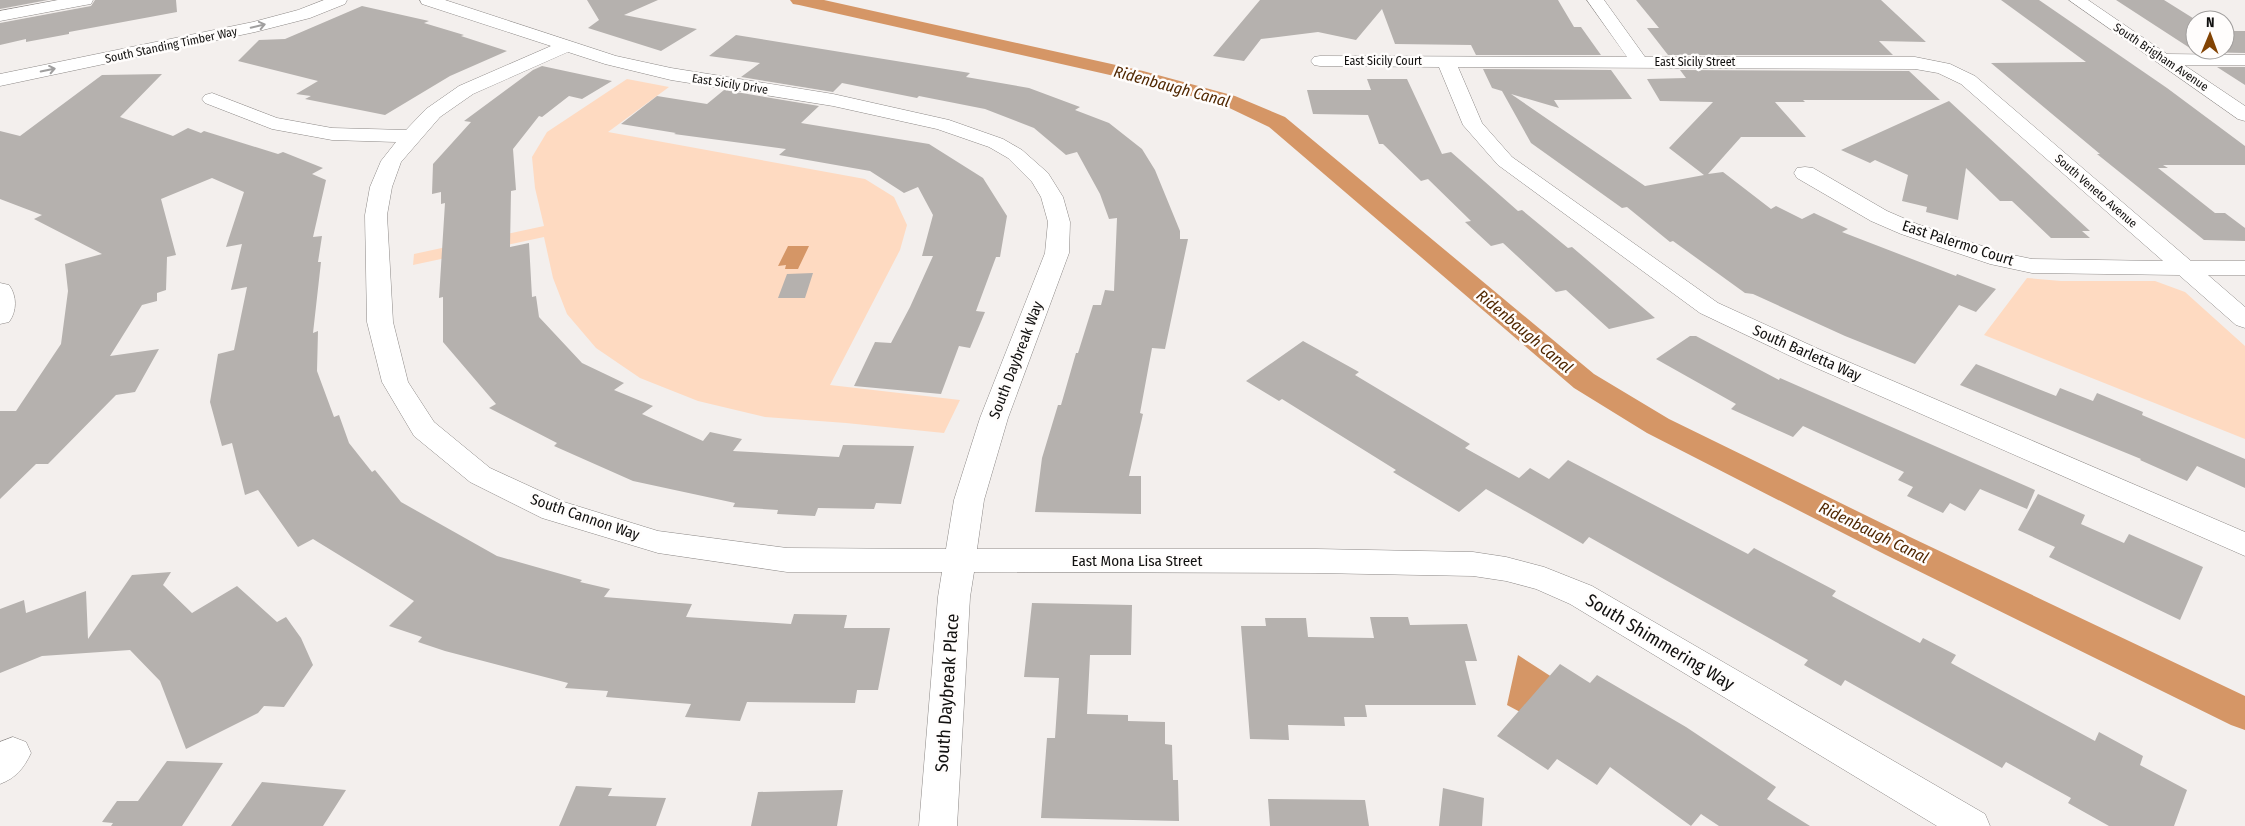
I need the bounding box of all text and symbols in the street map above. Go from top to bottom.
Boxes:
north arrow [2185,10,2235,60]
text: N [2206,14,2215,31]
street label: South Brigham Avenue [2111,20,2211,94]
one-way arrow [250,21,266,31]
street label: South Standing Timber Way [104,24,239,66]
street label: East Sicily Court [1344,54,1422,68]
street label: East Sicily Street [1654,55,1736,69]
water label: Ridenbaugh Canal [1112,62,1232,111]
one-way arrow [39,65,55,75]
street label: East Sicily Drive [691,71,769,97]
street label: South Veneto Avenue [2052,151,2140,231]
street label: East Palermo Court [1900,217,2016,269]
water label: Ridenbaugh Canal [1473,286,1577,377]
street label: South Daybreak Way [985,298,1047,421]
street label: South Barletta Way [1750,321,1864,385]
street label: South Cannon Way [528,490,642,544]
water label: Ridenbaugh Canal [1816,498,1932,567]
street label: East Mona Lisa Street [1072,552,1202,570]
street label: South Shimmering Way [1582,589,1738,695]
street label: South Daybreak Place [930,613,964,773]

